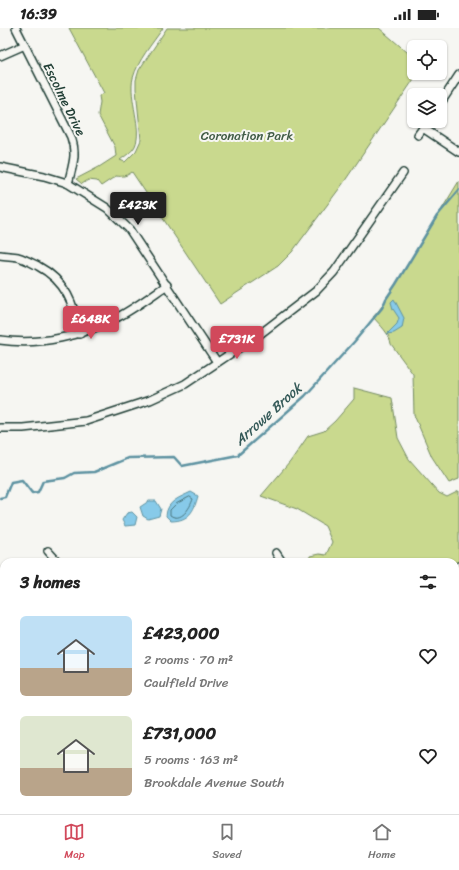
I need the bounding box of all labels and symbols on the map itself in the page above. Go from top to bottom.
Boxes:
street label: Escolme Drive [37,58,92,140]
park label: Coronation Park [201,124,293,147]
pin: £423K [110,192,166,226]
pin: £648K [63,306,119,340]
pin: £731K [209,326,265,360]
water label: Arrowe Brook [228,376,309,453]

